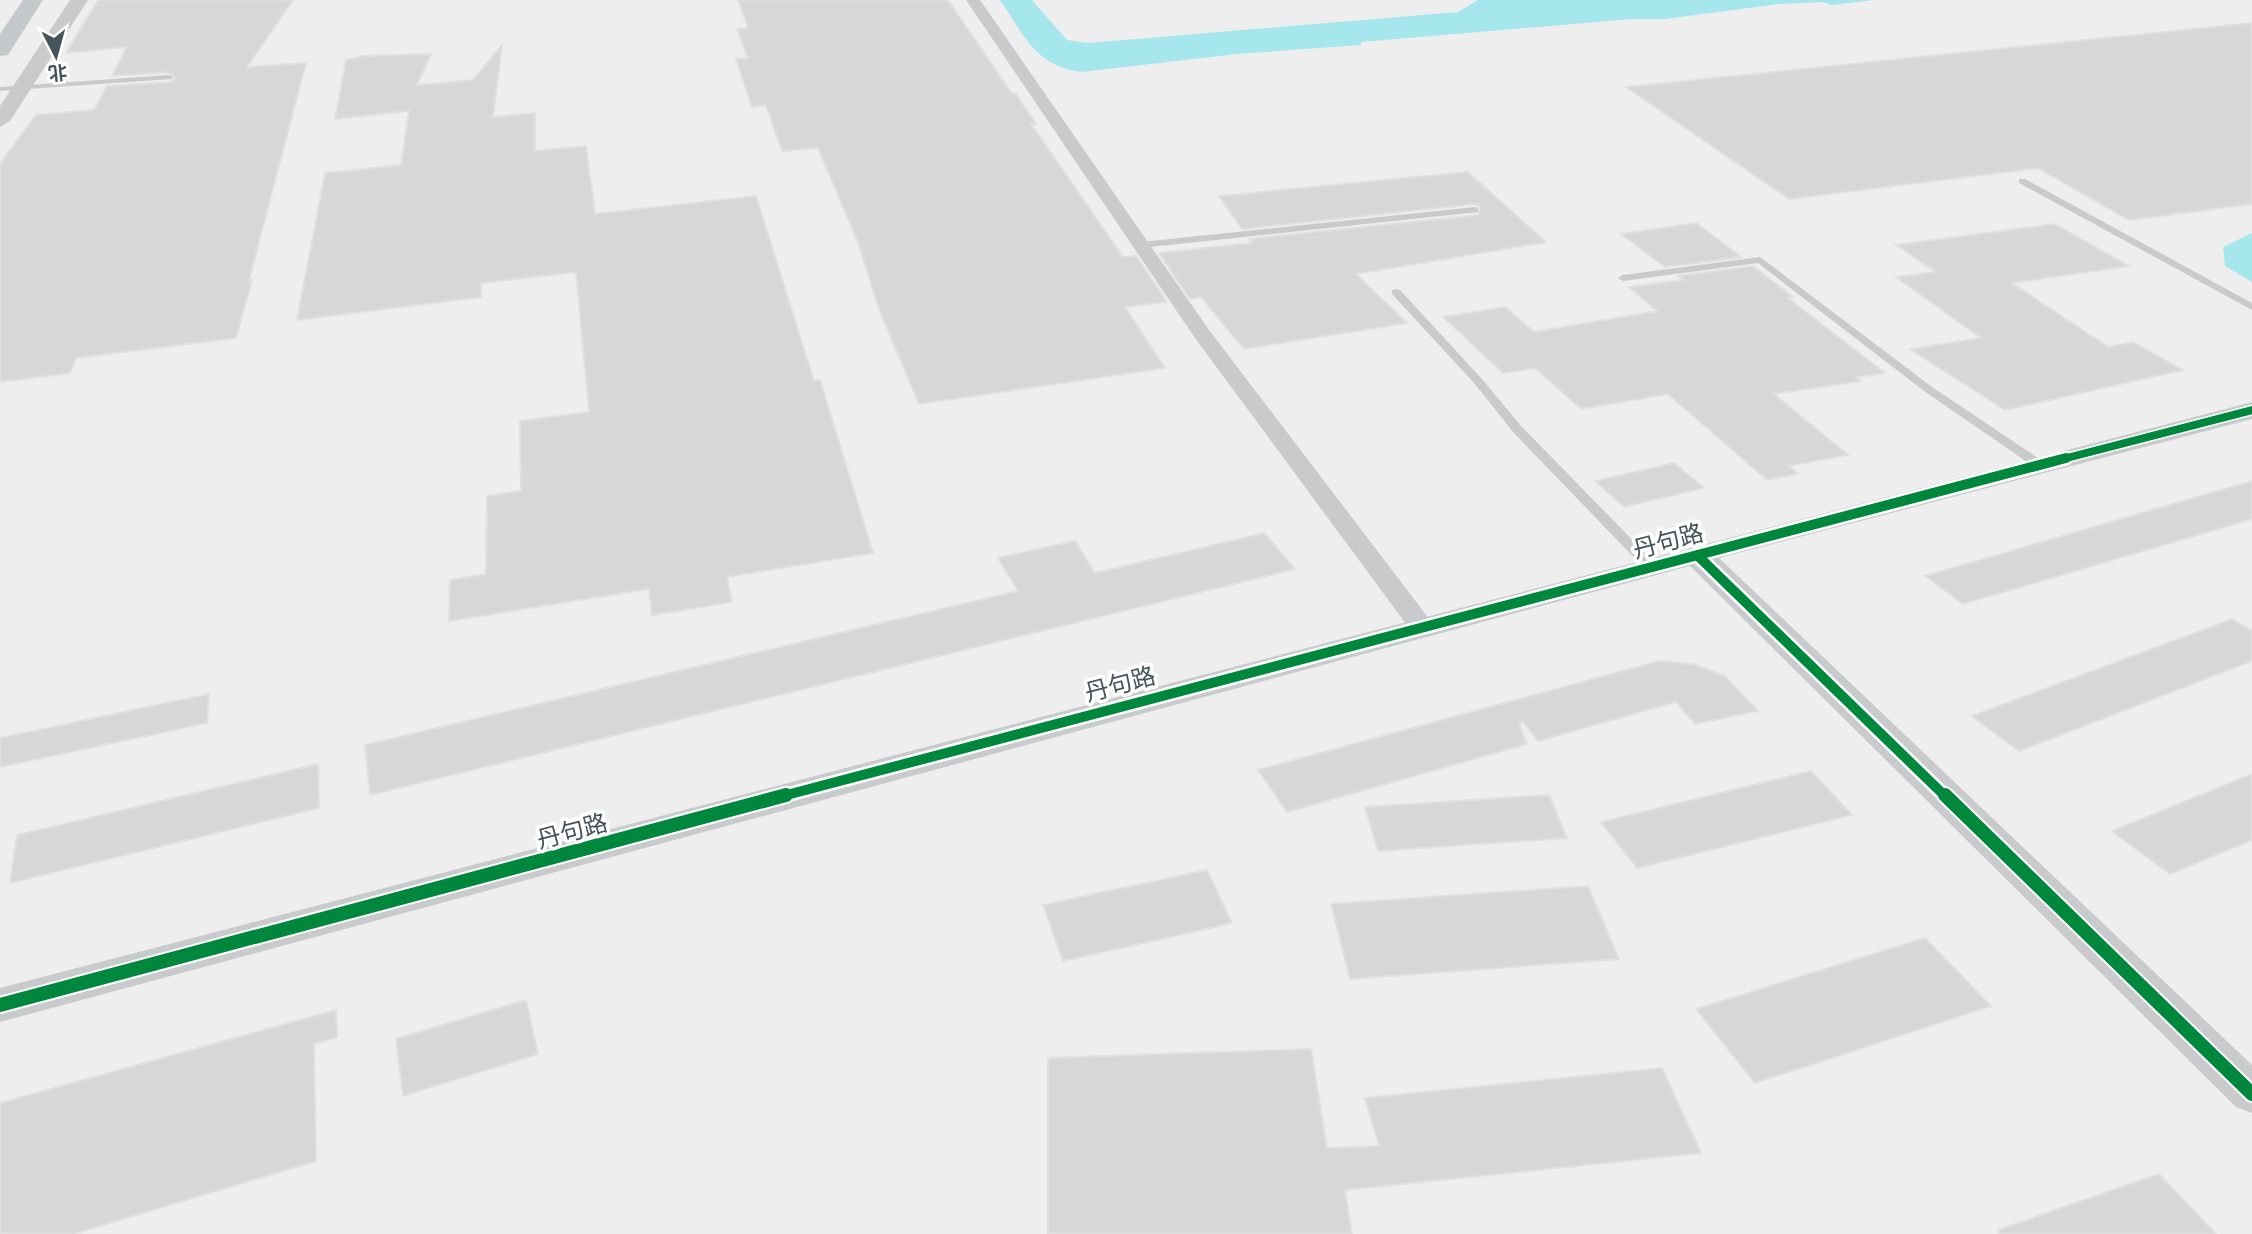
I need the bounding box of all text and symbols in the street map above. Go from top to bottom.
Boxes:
north arrow [21,21,91,91]
text: 北 [47,60,68,85]
street label: 丹句路 [1629,518,1707,564]
street label: 丹句路 [1081,661,1159,707]
street label: 丹句路 [533,808,611,854]

